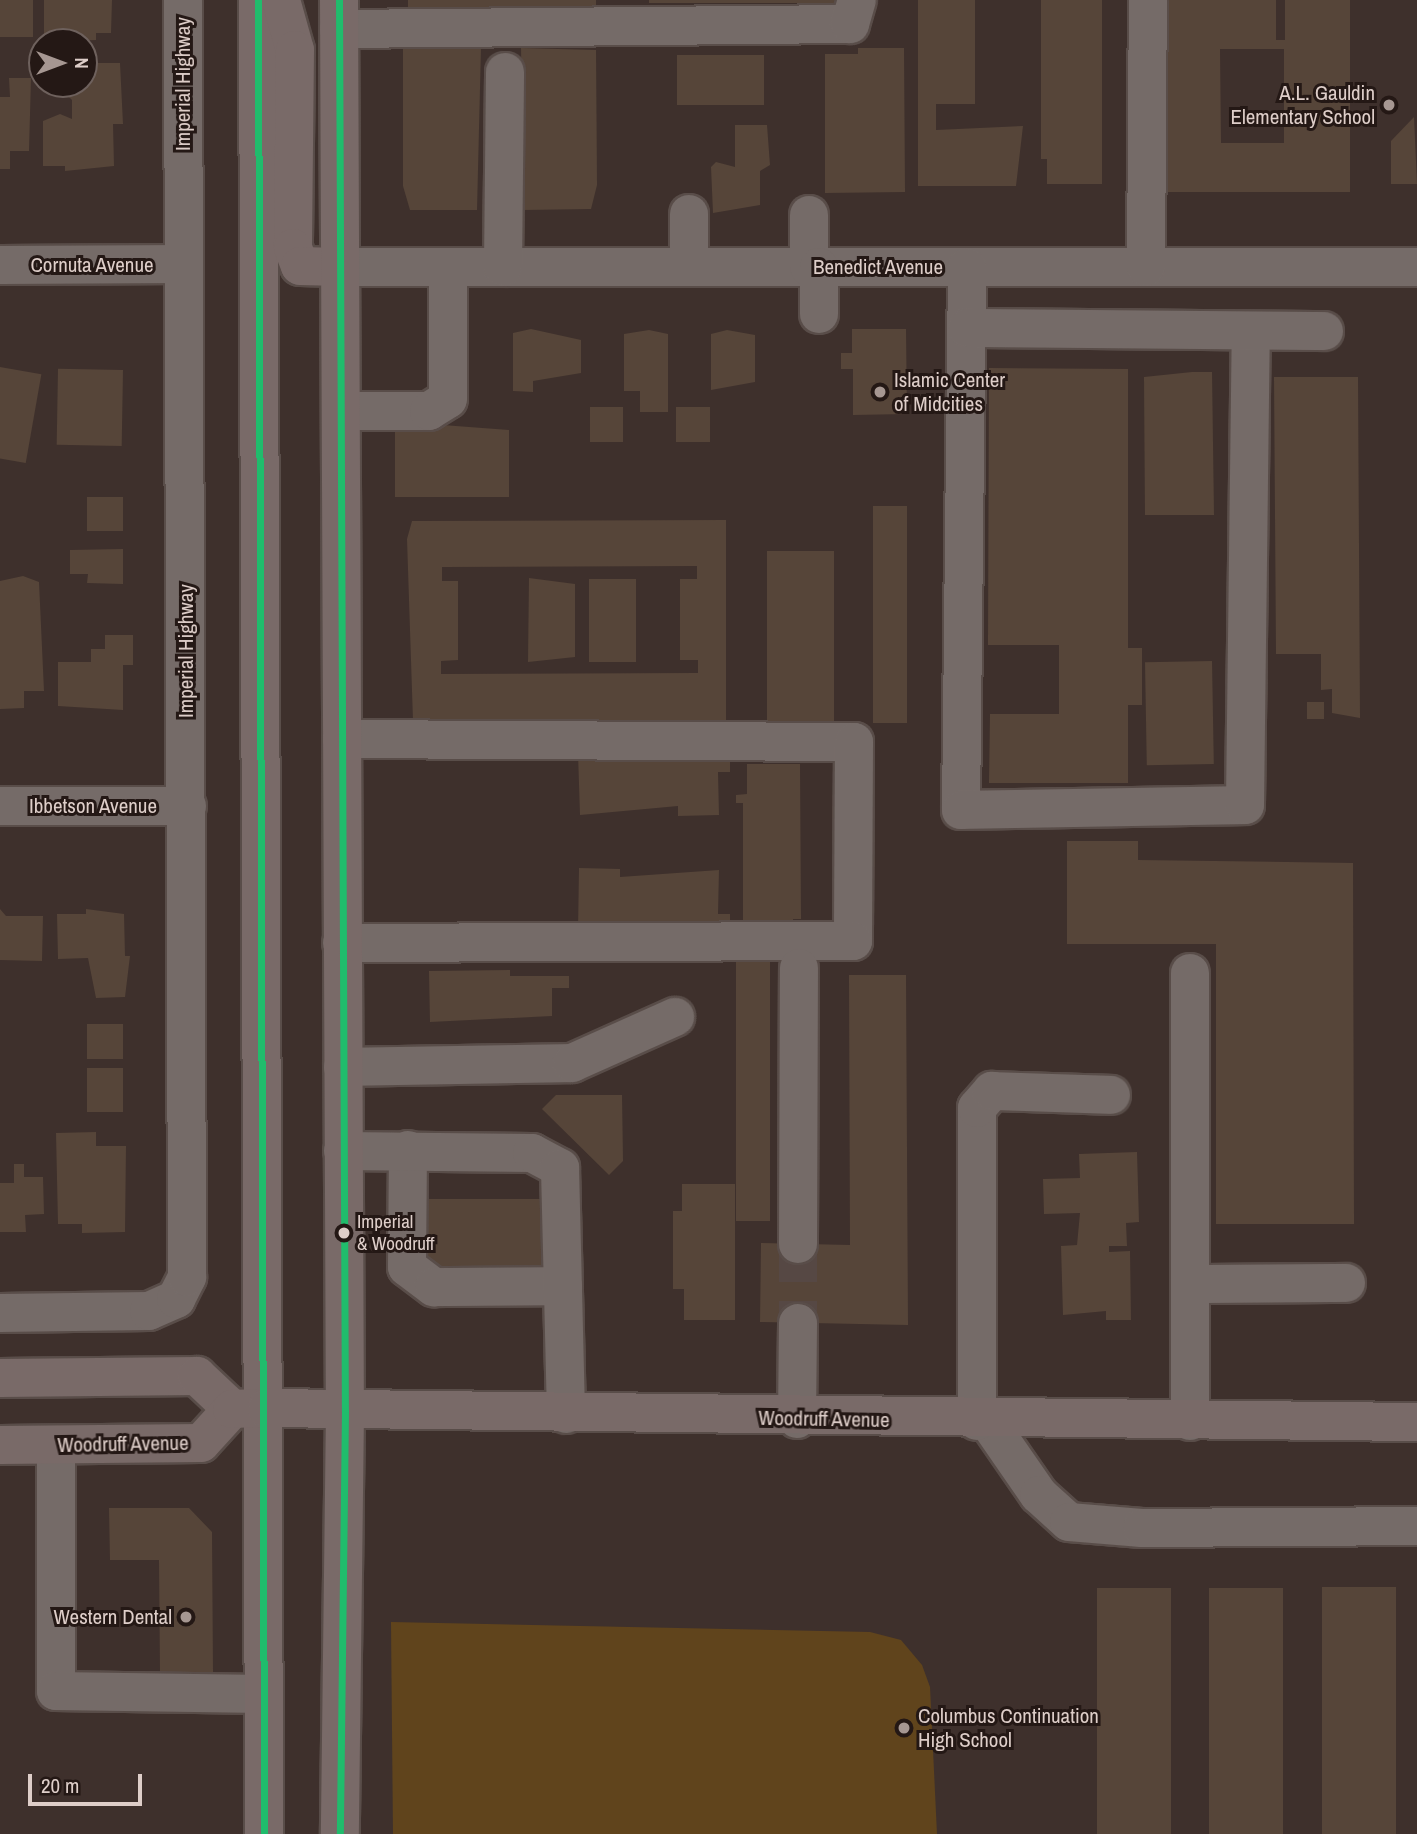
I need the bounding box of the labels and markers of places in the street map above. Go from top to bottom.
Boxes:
place label: A.L. Gauldin Elementary School [1230,80,1375,130]
marker: A.L. Gauldin Elementary School [1381,97,1397,113]
place label: Islamic Center of Midcities [894,367,1005,417]
marker: Islamic Center of Midcities [872,384,888,400]
place label: Imperial & Woodruff [357,1211,434,1255]
marker: Imperial & Woodruff [337,1226,351,1240]
place label: Western Dental [54,1604,172,1630]
marker: Western Dental [178,1609,194,1625]
place label: Columbus Continuation High School [918,1703,1099,1753]
marker: Columbus Continuation High School [896,1720,912,1736]

